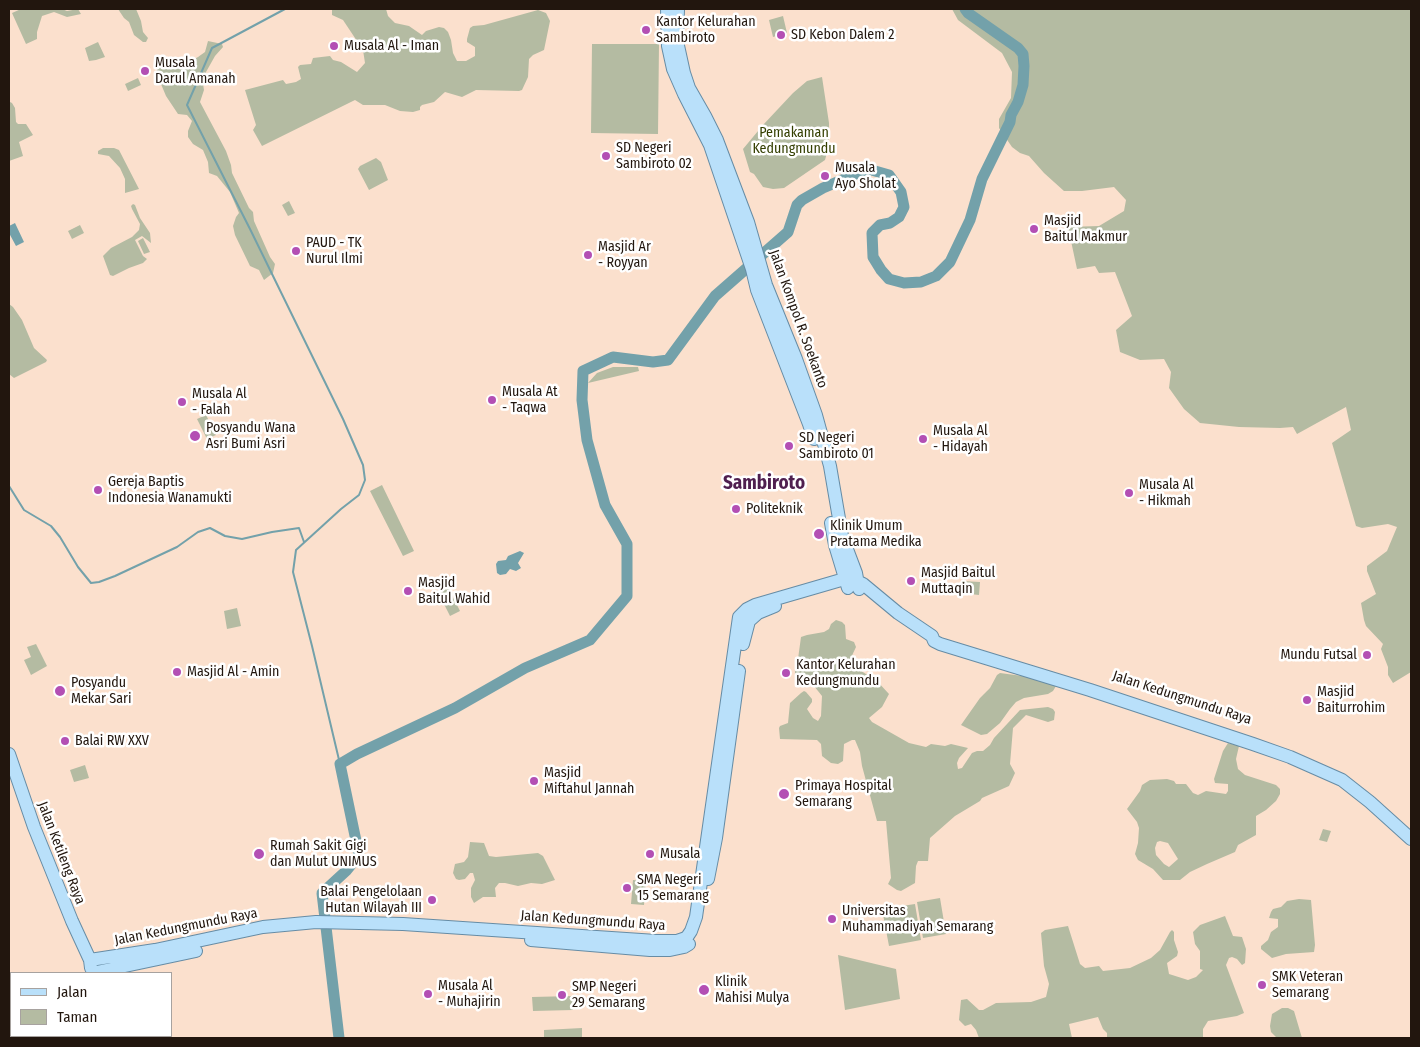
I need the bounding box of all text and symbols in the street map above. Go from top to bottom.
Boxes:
place label: Kantor Kelurahan Sambiroto [656,14,756,46]
marker: Kantor Kelurahan Sambiroto [640,24,652,36]
place label: SD Kebon Dalem 2 [791,27,894,43]
marker: SD Kebon Dalem 2 [775,29,787,41]
place label: Musala Al - Iman [344,38,439,54]
marker: Musala Al - Iman [328,40,340,52]
place label: Musala Darul Amanah [155,55,236,88]
marker: Musala Darul Amanah [139,65,151,77]
park label: Pemakaman Kedungmundu [752,125,836,158]
place label: SD Negeri Sambiroto 02 [616,140,692,172]
marker: SD Negeri Sambiroto 02 [600,150,612,162]
place label: Musala Ayo Sholat [835,160,896,192]
marker: Musala Ayo Sholat [819,170,831,182]
place label: Masjid Baitul Makmur [1044,213,1127,246]
marker: Masjid Baitul Makmur [1028,223,1040,235]
place label: PAUD - TK Nurul Ilmi [306,235,363,268]
place label: Masjid Ar - Royyan [598,239,651,272]
marker: PAUD - TK Nurul Ilmi [290,245,302,257]
street label: Jalan Kompol R. Soekanto [765,247,831,391]
marker: Masjid Ar - Royyan [582,249,594,261]
place label: Musala At - Taqwa [502,384,558,417]
place label: Musala Al - Falah [192,386,247,418]
marker: Musala At - Taqwa [486,394,498,406]
marker: Musala Al - Falah [176,396,188,408]
place label: Posyandu Wana Asri Bumi Asri [206,420,296,452]
place label: Musala Al - Hidayah [933,423,988,456]
marker: Posyandu Wana Asri Bumi Asri [188,429,202,443]
place label: SD Negeri Sambiroto 01 [799,430,874,462]
marker: Musala Al - Hidayah [917,433,929,445]
marker: SD Negeri Sambiroto 01 [783,440,795,452]
district label: Sambiroto [723,473,805,495]
place label: Gereja Baptis Indonesia Wanamukti [108,474,232,507]
place label: Musala Al - Hikmah [1139,477,1194,510]
marker: Gereja Baptis Indonesia Wanamukti [92,484,104,496]
marker: Musala Al - Hikmah [1123,487,1135,499]
place label: Politeknik [746,501,803,517]
marker: Politeknik [730,503,742,515]
place label: Klinik Umum Pratama Medika [830,518,922,550]
marker: Klinik Umum Pratama Medika [812,527,826,541]
place label: Masjid Baitul Muttaqin [921,565,995,598]
place label: Masjid Baitul Wahid [418,575,490,608]
marker: Masjid Baitul Muttaqin [905,575,917,587]
marker: Masjid Baitul Wahid [402,585,414,597]
place label: Mundu Futsal [1280,647,1357,663]
marker: Mundu Futsal [1361,649,1373,661]
place label: Kantor Kelurahan Kedungmundu [796,657,896,690]
place label: Masjid Al - Amin [187,664,279,680]
marker: Masjid Al - Amin [171,666,183,678]
marker: Kantor Kelurahan Kedungmundu [780,667,792,679]
street label: Jalan Kedungmundu Raya [1110,668,1254,728]
place label: Posyandu Mekar Sari [71,675,131,708]
marker: Posyandu Mekar Sari [53,684,67,698]
place label: Masjid Baiturrohim [1317,684,1385,716]
marker: Masjid Baiturrohim [1301,694,1313,706]
place label: Balai RW XXV [75,733,149,749]
marker: Balai RW XXV [59,735,71,747]
place label: Masjid Miftahul Jannah [544,765,634,798]
marker: Masjid Miftahul Jannah [528,775,540,787]
place label: Primaya Hospital Semarang [795,778,892,810]
marker: Primaya Hospital Semarang [777,787,791,801]
street label: Jalan Ketileng Raya [34,799,88,907]
place label: Rumah Sakit Gigi dan Mulut UNIMUS [270,838,377,870]
place label: Musala [660,846,700,862]
marker: Rumah Sakit Gigi dan Mulut UNIMUS [252,847,266,861]
marker: Musala [644,848,656,860]
place label: SMA Negeri 15 Semarang [637,872,709,904]
marker: SMA Negeri 15 Semarang [621,882,633,894]
place label: Balai Pengelolaan Hutan Wilayah III [320,884,422,916]
marker: Balai Pengelolaan Hutan Wilayah III [426,894,438,906]
place label: Universitas Muhammadiyah Semarang [842,903,993,936]
street label: Jalan Kedungmundu Raya [113,905,259,949]
street label: Jalan Kedungmundu Raya [520,908,666,934]
marker: Universitas Muhammadiyah Semarang [826,913,838,925]
place label: SMK Veteran Semarang [1272,969,1343,1002]
legend [10,972,172,1037]
place label: Klinik Mahisi Mulya [715,974,789,1006]
place label: Musala Al - Muhajirin [438,978,501,1010]
place label: SMP Negeri 29 Semarang [572,979,645,1012]
marker: SMK Veteran Semarang [1256,979,1268,991]
text: Jalan [57,983,87,1001]
marker: Klinik Mahisi Mulya [697,983,711,997]
marker: Musala Al - Muhajirin [422,988,434,1000]
marker: SMP Negeri 29 Semarang [556,989,568,1001]
text: Taman [57,1008,97,1026]

